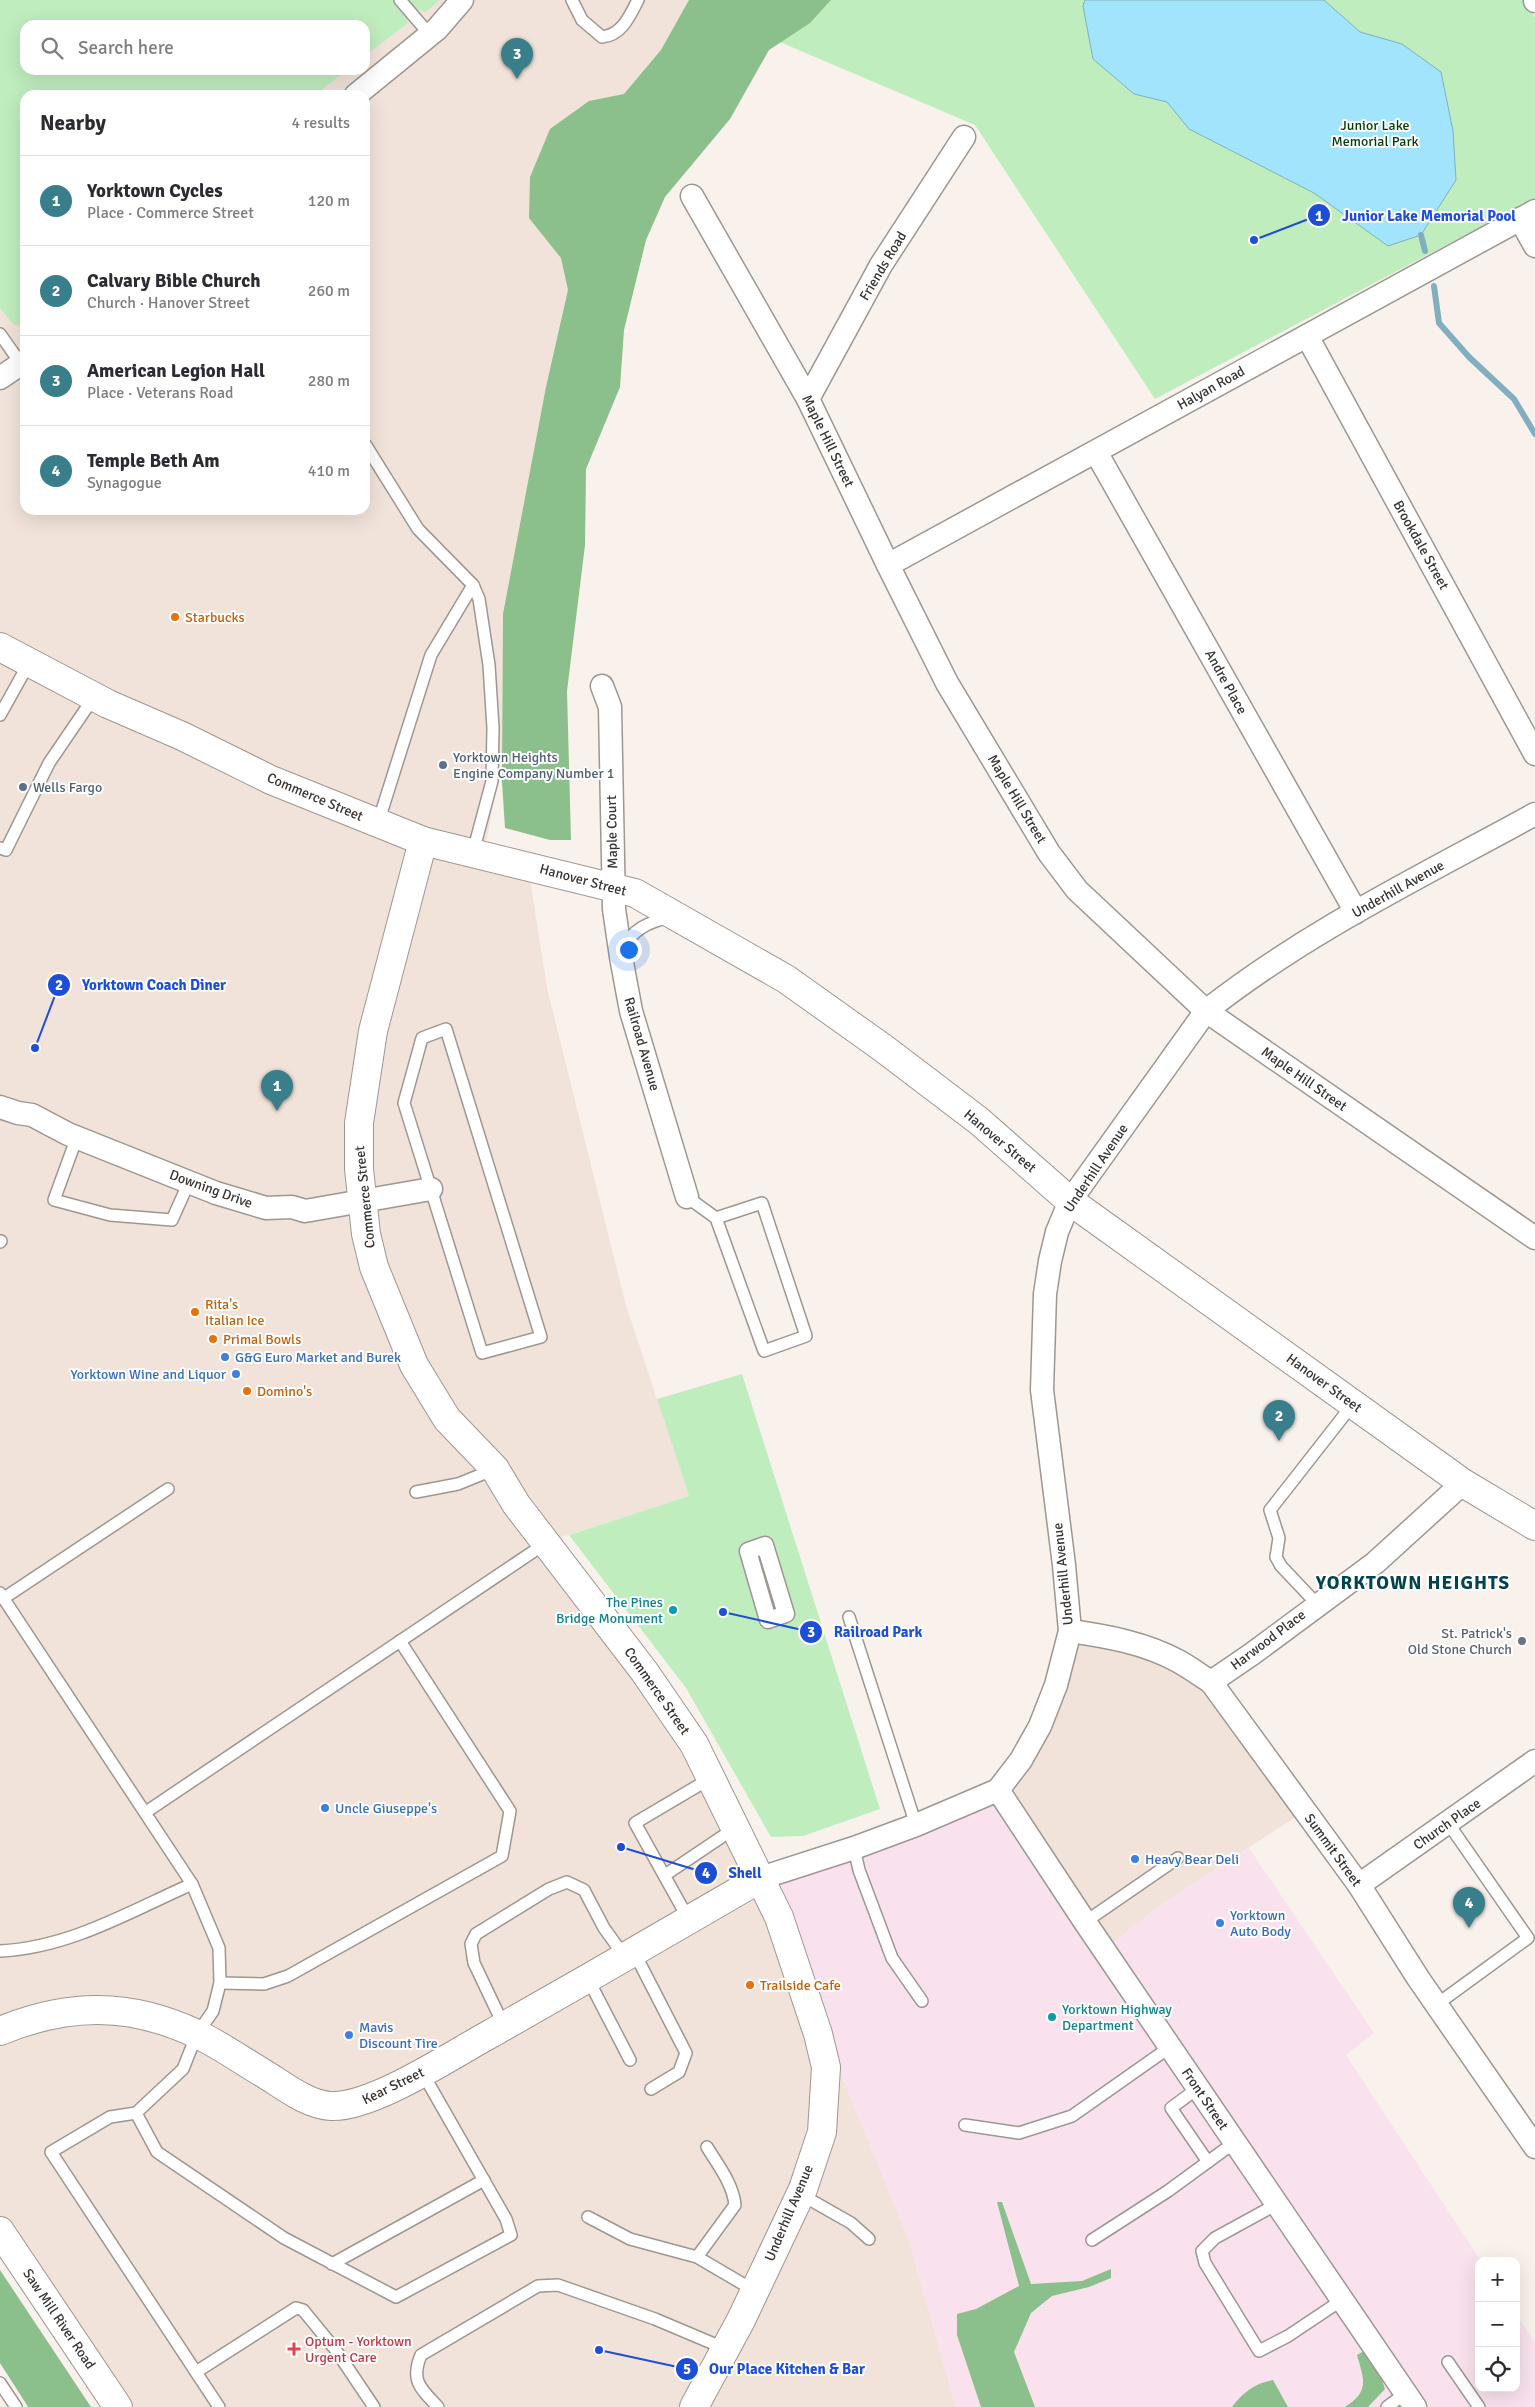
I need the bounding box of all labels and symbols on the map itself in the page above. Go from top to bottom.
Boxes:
pin: 3 [501,38,533,79]
park label: Junior Lake Memorial Park [1331,117,1419,150]
callout: Junior Lake Memorial Pool [1307,200,1526,230]
text: 1 [1315,207,1323,225]
text: Junior Lake Memorial Pool [1342,207,1516,225]
street label: Friends Road [856,228,910,304]
street label: Halyan Road [1174,362,1248,414]
street label: Maple Hill Street [798,392,858,490]
street label: Brookdale Street [1389,497,1453,593]
place label: Starbucks [185,609,245,626]
marker: Starbucks [169,611,181,623]
street label: Andre Place [1201,647,1251,717]
place label: Yorktown Heights Engine Company Number 1 [453,749,614,782]
street label: Maple Hill Street [984,751,1050,847]
marker: Yorktown Heights Engine Company Number 1 [437,759,449,771]
street label: Commerce Street [264,769,366,825]
place label: Wells Fargo [33,779,102,796]
marker: Wells Fargo [17,781,29,793]
street label: Maple Court [603,795,621,869]
street label: Underhill Avenue [1349,857,1447,921]
street label: Hanover Street [538,860,628,900]
your location [616,937,642,963]
callout: Yorktown Coach Diner [47,970,236,1000]
text: 2 [55,976,63,994]
text: Yorktown Coach Diner [81,976,226,994]
street label: Railroad Avenue [620,995,664,1093]
street label: Maple Hill Street [1258,1043,1350,1115]
pin: 1 [261,1070,293,1111]
street label: Hanover Street [960,1106,1040,1176]
street label: Underhill Avenue [1060,1121,1132,1215]
street label: Commerce Street [351,1145,379,1249]
street label: Downing Drive [167,1166,255,1212]
place label: Rita's Italian Ice [205,1296,264,1329]
marker: Rita's Italian Ice [189,1306,201,1318]
place label: Primal Bowls [223,1331,301,1348]
marker: Primal Bowls [207,1333,219,1345]
place label: G&G Euro Market and Burek [235,1349,401,1366]
street label: Hanover Street [1283,1350,1365,1416]
marker: G&G Euro Market and Burek [219,1351,231,1363]
place label: Yorktown Wine and Liquor [71,1366,227,1383]
marker: Yorktown Wine and Liquor [230,1368,242,1380]
place label: Domino's [257,1383,312,1400]
marker: Domino's [241,1385,253,1397]
pin: 2 [1263,1400,1295,1441]
street label: Underhill Avenue [1049,1522,1077,1626]
district label: YORKTOWN HEIGHTS [1315,1571,1510,1595]
place label: The Pines Bridge Monument [556,1594,663,1627]
marker: The Pines Bridge Monument [667,1604,679,1616]
street label: Harwood Place [1227,1606,1309,1674]
callout: Railroad Park [798,1617,932,1647]
text: 3 [807,1623,815,1641]
text: Railroad Park [834,1623,922,1641]
place label: St. Patrick's Old Stone Church [1408,1625,1512,1658]
marker: St. Patrick's Old Stone Church [1516,1635,1528,1647]
street label: Commerce Street [621,1644,694,1738]
street label: Church Place [1410,1795,1484,1853]
place label: Uncle Giuseppe's [335,1800,437,1817]
marker: Uncle Giuseppe's [319,1802,331,1814]
street label: Summit Street [1301,1810,1365,1890]
place label: Heavy Bear Deli [1145,1851,1239,1868]
marker: Heavy Bear Deli [1129,1853,1141,1865]
callout: Shell [694,1858,772,1888]
text: 4 [702,1864,710,1882]
text: Shell [728,1864,762,1882]
pin: 4 [1453,1887,1485,1928]
place label: Yorktown Auto Body [1230,1907,1291,1940]
marker: Yorktown Auto Body [1214,1917,1226,1929]
place label: Trailside Cafe [760,1977,841,1994]
marker: Trailside Cafe [744,1979,756,1991]
place label: Yorktown Highway Department [1062,2001,1172,2034]
marker: Yorktown Highway Department [1046,2011,1058,2023]
place label: Mavis Discount Tire [359,2019,438,2052]
marker: Mavis Discount Tire [343,2029,355,2041]
street label: Kear Street [359,2064,427,2108]
street label: Front Street [1178,2065,1232,2133]
street label: Underhill Avenue [761,2162,817,2264]
street label: Saw Mill River Road [19,2265,99,2373]
place label: Optum - Yorktown Urgent Care [305,2333,412,2366]
marker: Optum - Yorktown Urgent Care [287,2342,301,2356]
callout: Our Place Kitchen & Bar [674,2354,875,2384]
text: 5 [683,2360,691,2378]
text: Our Place Kitchen & Bar [709,2360,865,2378]

